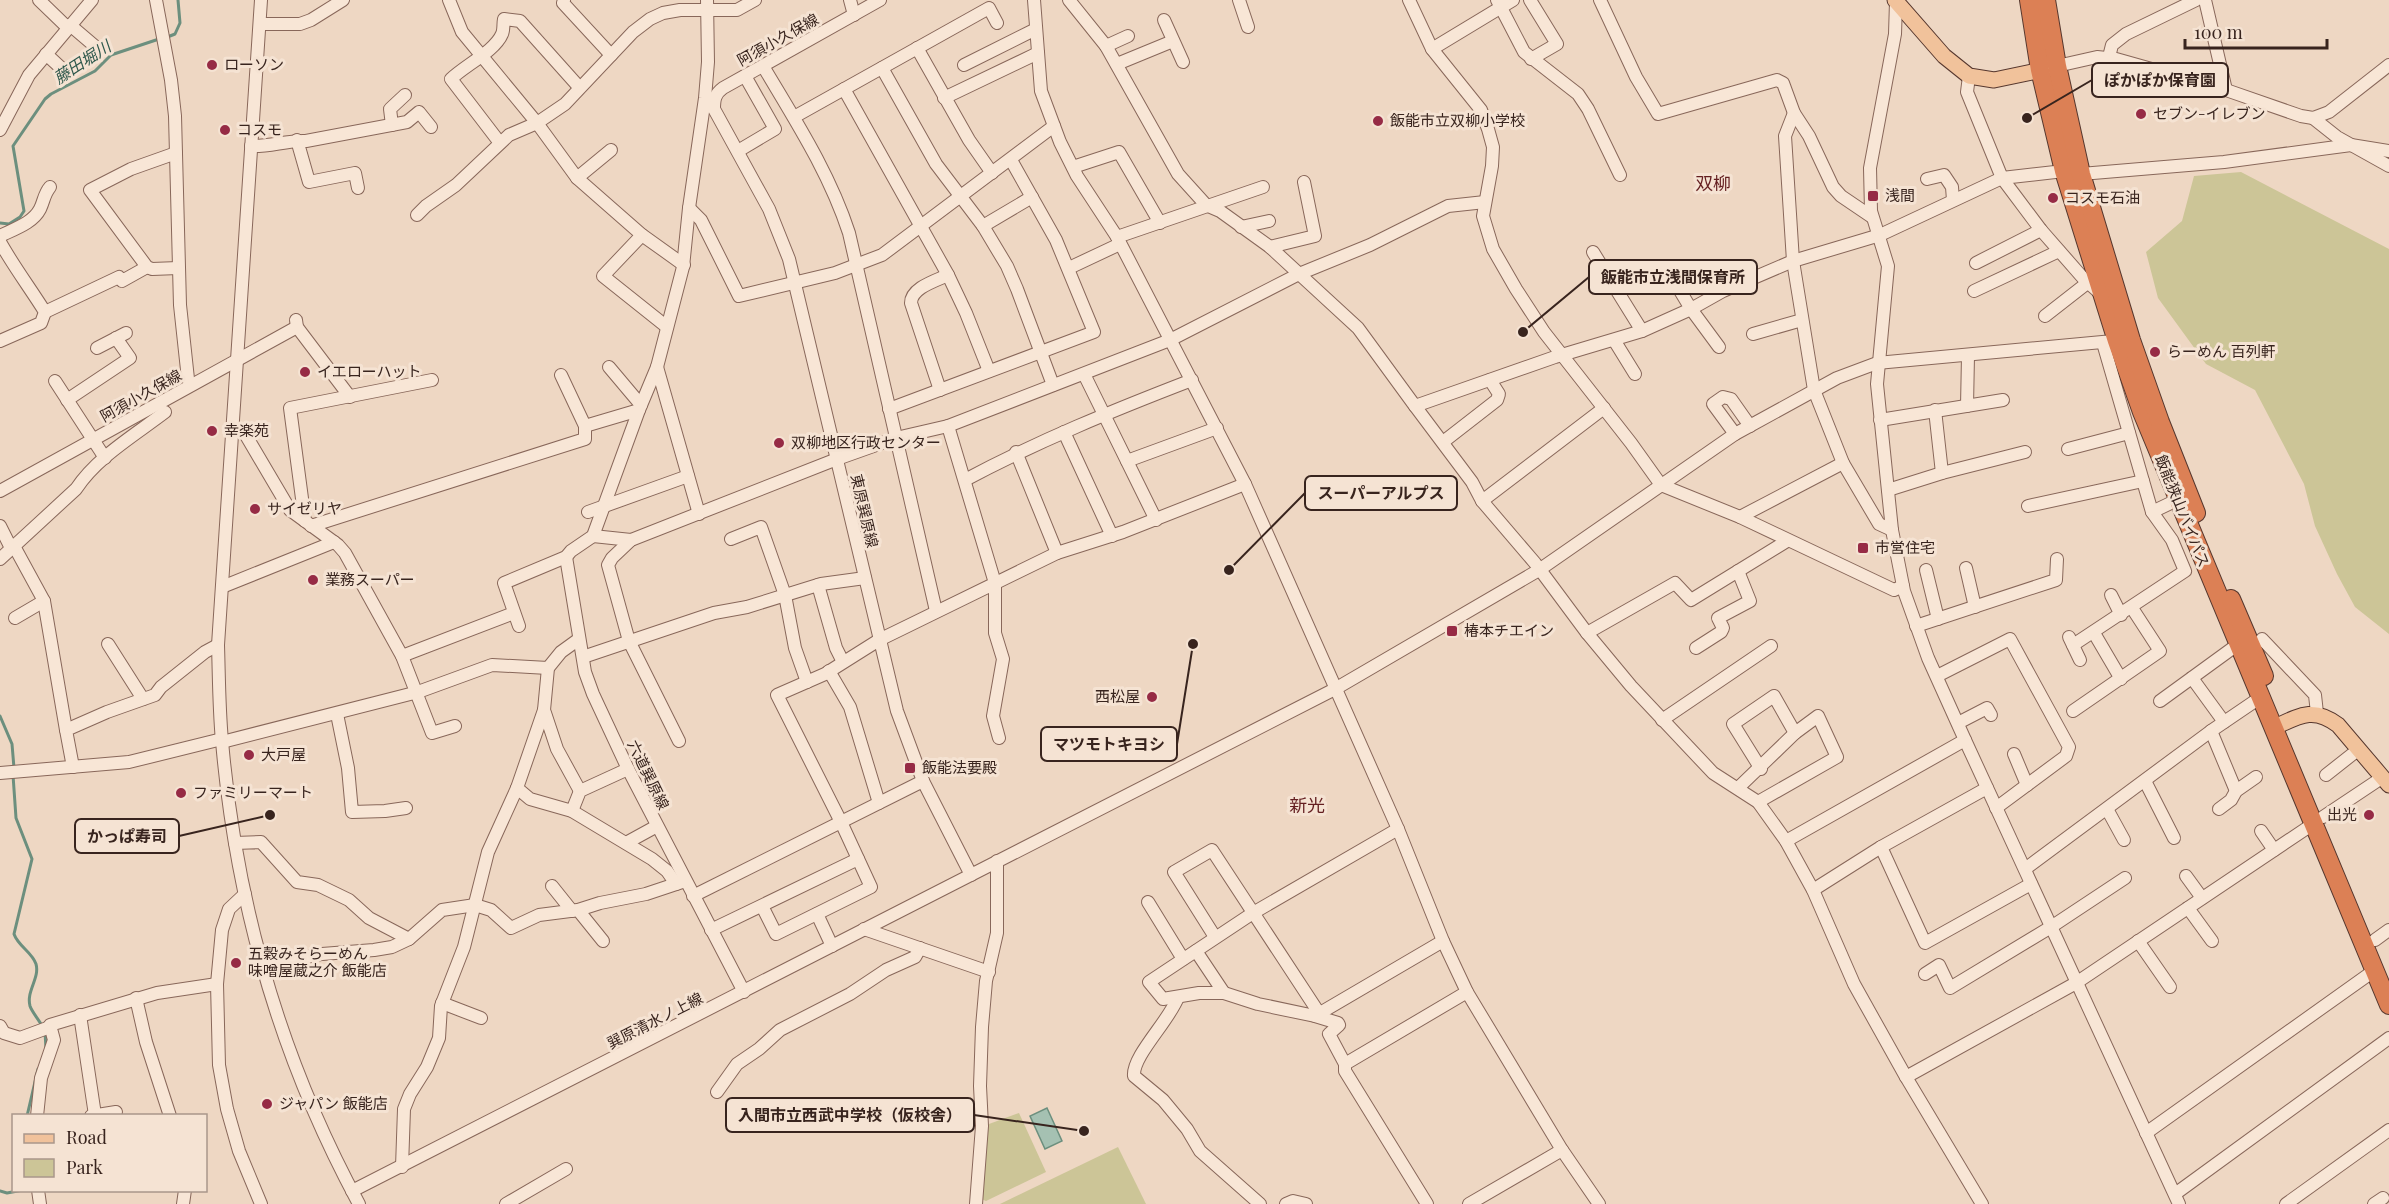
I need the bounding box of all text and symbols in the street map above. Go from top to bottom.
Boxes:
street label: 阿須小久保線 [733,9,822,70]
scale bar [2185,12,2328,50]
text: 100 m [2194,20,2243,44]
water label: 藤田堀川 [49,34,116,88]
place label: ローソン [224,54,284,74]
marker: ローソン [205,58,219,72]
callout: ぽかぽか保育園 [2092,63,2228,97]
text: ぽかぽか保育園 [2104,69,2216,90]
place label: セブン-イレブン [2153,103,2266,123]
marker: セブン-イレブン [2134,107,2148,121]
place label: 飯能市立双柳小学校 [1390,110,1525,130]
marker: 飯能市立双柳小学校 [1371,114,1385,128]
place label: コスモ [237,119,282,139]
marker: コスモ [218,123,232,137]
district label: 双柳 [1695,171,1731,195]
place label: 浅間 [1885,185,1915,205]
place label: コスモ石油 [2065,187,2140,207]
marker: 浅間 [1866,189,1880,203]
marker: コスモ石油 [2046,191,2060,205]
callout: 飯能市立浅間保育所 [1589,260,1757,294]
text: 飯能市立浅間保育所 [1600,266,1745,287]
place label: らーめん 百列軒 [2167,341,2276,361]
marker: らーめん 百列軒 [2148,345,2162,359]
place label: イエローハット [317,361,422,381]
street label: 阿須小久保線 [96,365,185,426]
marker: イエローハット [298,365,312,379]
place label: 幸楽苑 [224,420,269,440]
marker: 幸楽苑 [205,424,219,438]
place label: 双柳地区行政センター [791,432,941,452]
marker: 双柳地区行政センター [772,436,786,450]
street label: 飯能狭山バイパス [2151,451,2215,570]
street label: 東原巽原線 [847,472,883,550]
callout: スーパーアルプス [1305,476,1457,510]
text: スーパーアルプス [1317,482,1445,503]
place label: サイゼリヤ [267,498,342,518]
marker: サイゼリヤ [248,502,262,516]
place label: 市営住宅 [1875,537,1935,557]
marker: 市営住宅 [1856,541,1870,555]
place label: 業務スーパー [325,569,415,589]
marker: 業務スーパー [306,573,320,587]
place label: 椿本チエイン [1464,620,1554,640]
marker: 椿本チエイン [1445,624,1459,638]
place label: 西松屋 [1095,686,1140,706]
marker: 西松屋 [1145,690,1159,704]
callout: マツモトキヨシ [1041,727,1177,761]
text: マツモトキヨシ [1053,733,1165,754]
street label: 六道巽原線 [623,736,674,813]
place label: 大戸屋 [261,744,306,764]
marker: 大戸屋 [242,748,256,762]
place label: 飯能法要殿 [922,757,997,777]
marker: 飯能法要殿 [903,761,917,775]
place label: ファミリーマート [193,782,313,802]
marker: ファミリーマート [174,786,188,800]
district label: 新光 [1289,793,1325,817]
place label: 出光 [2327,804,2357,824]
marker: 出光 [2362,808,2376,822]
callout: かっぱ寿司 [75,819,179,853]
text: かっぱ寿司 [87,825,167,846]
place label: 五穀みそらーめん 味噌屋蔵之介 飯能店 [248,943,387,980]
marker: 五穀みそらーめん 味噌屋蔵之介 飯能店 [229,956,243,970]
street label: 巽原清水ノ上線 [603,987,706,1053]
place label: ジャパン 飯能店 [279,1093,388,1113]
marker: ジャパン 飯能店 [260,1097,274,1111]
callout: 入間市立西武中学校（仮校舎） [726,1098,974,1132]
text: 入間市立西武中学校（仮校舎） [738,1104,962,1125]
legend [12,1114,207,1192]
text: Road [66,1125,107,1149]
text: Park [66,1155,103,1179]

